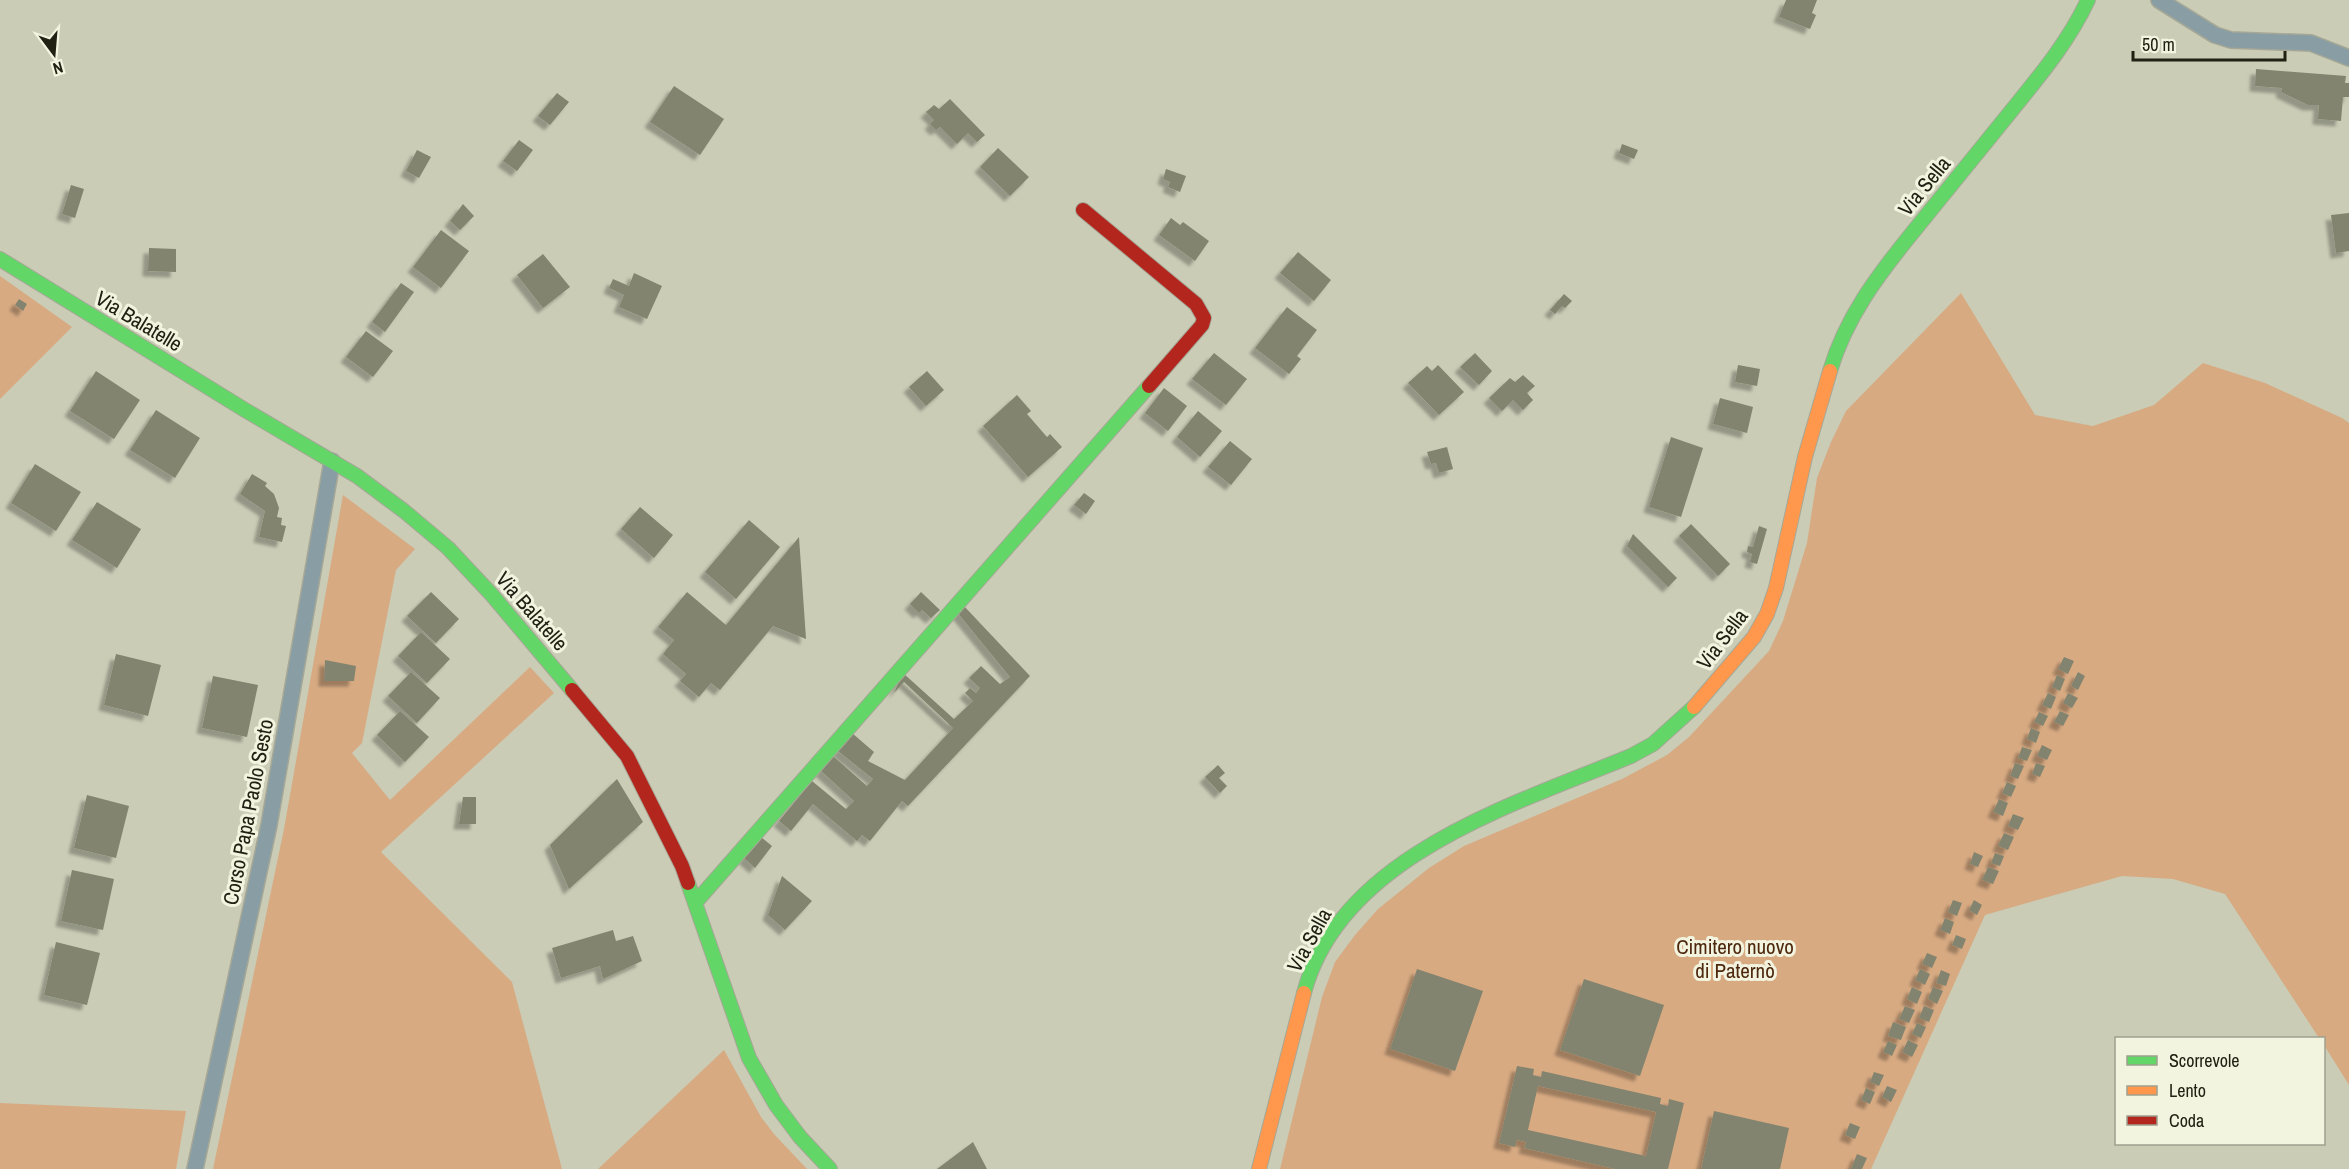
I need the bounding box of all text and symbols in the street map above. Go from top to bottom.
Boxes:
north arrow [24,24,84,84]
scale bar [2133,24,2284,62]
text: 50 m [2142,32,2175,57]
text: N [51,57,66,80]
street label: Via Sella [1891,150,1957,222]
street label: Via Balatelle [90,284,188,358]
street label: Via Balatelle [489,565,575,657]
street label: Via Sella [1690,603,1754,675]
street label: Corso Papa Paolo Sesto [216,717,280,907]
street label: Via Sella [1280,903,1339,977]
park label: Cimitero nuovo di Paternò [1676,932,1794,985]
legend [2115,1037,2325,1145]
text: Scorrevole [2169,1048,2240,1073]
text: Lento [2169,1078,2206,1103]
text: Coda [2169,1108,2204,1133]

